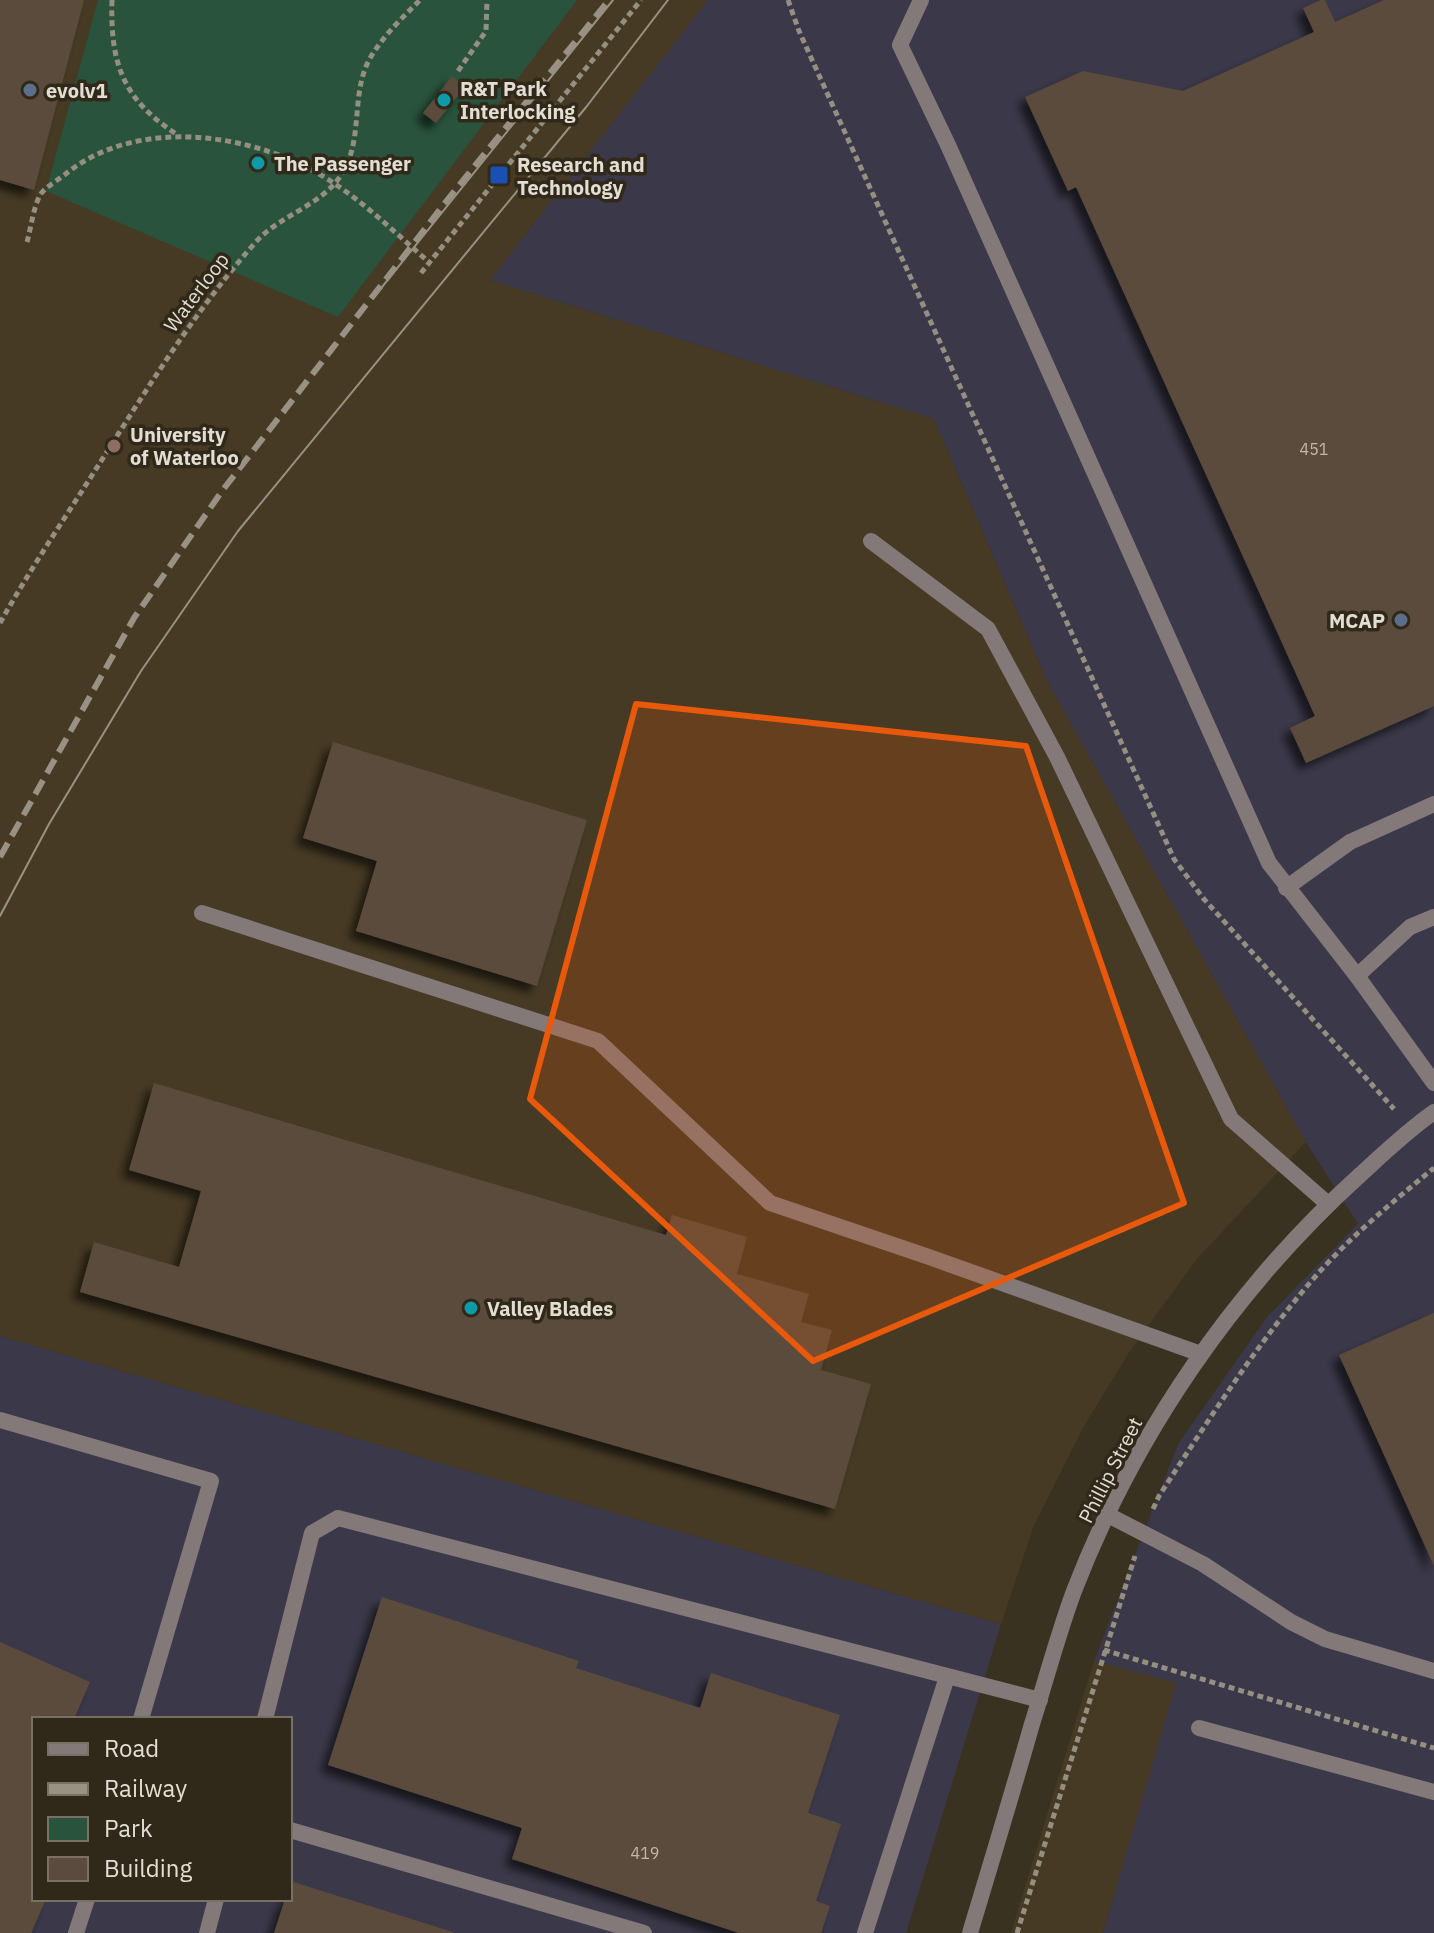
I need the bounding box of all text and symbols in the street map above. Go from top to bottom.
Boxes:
place label: R&T Park Interlocking [460,75,576,125]
place label: evolv1 [46,77,108,104]
marker: evolv1 [21,81,39,99]
marker: R&T Park Interlocking [435,91,453,109]
place label: The Passenger [274,150,411,177]
place label: Research and Technology [517,151,645,201]
marker: The Passenger [249,154,267,172]
marker: Research and Technology [488,164,510,186]
street label: Waterloop [157,247,235,337]
place label: University of Waterloo [130,421,239,471]
marker: University of Waterloo [105,437,123,455]
house number: 451 [1300,439,1328,459]
place label: MCAP [1329,607,1385,634]
marker: MCAP [1392,611,1410,629]
place label: Valley Blades [487,1295,613,1322]
marker: Valley Blades [462,1299,480,1317]
street label: Phillip Street [1072,1412,1148,1528]
legend [32,1717,292,1901]
text: Road [104,1732,159,1764]
text: Railway [104,1772,187,1804]
text: Park [104,1812,153,1844]
house number: 419 [631,1843,659,1863]
text: Building [104,1852,192,1884]

